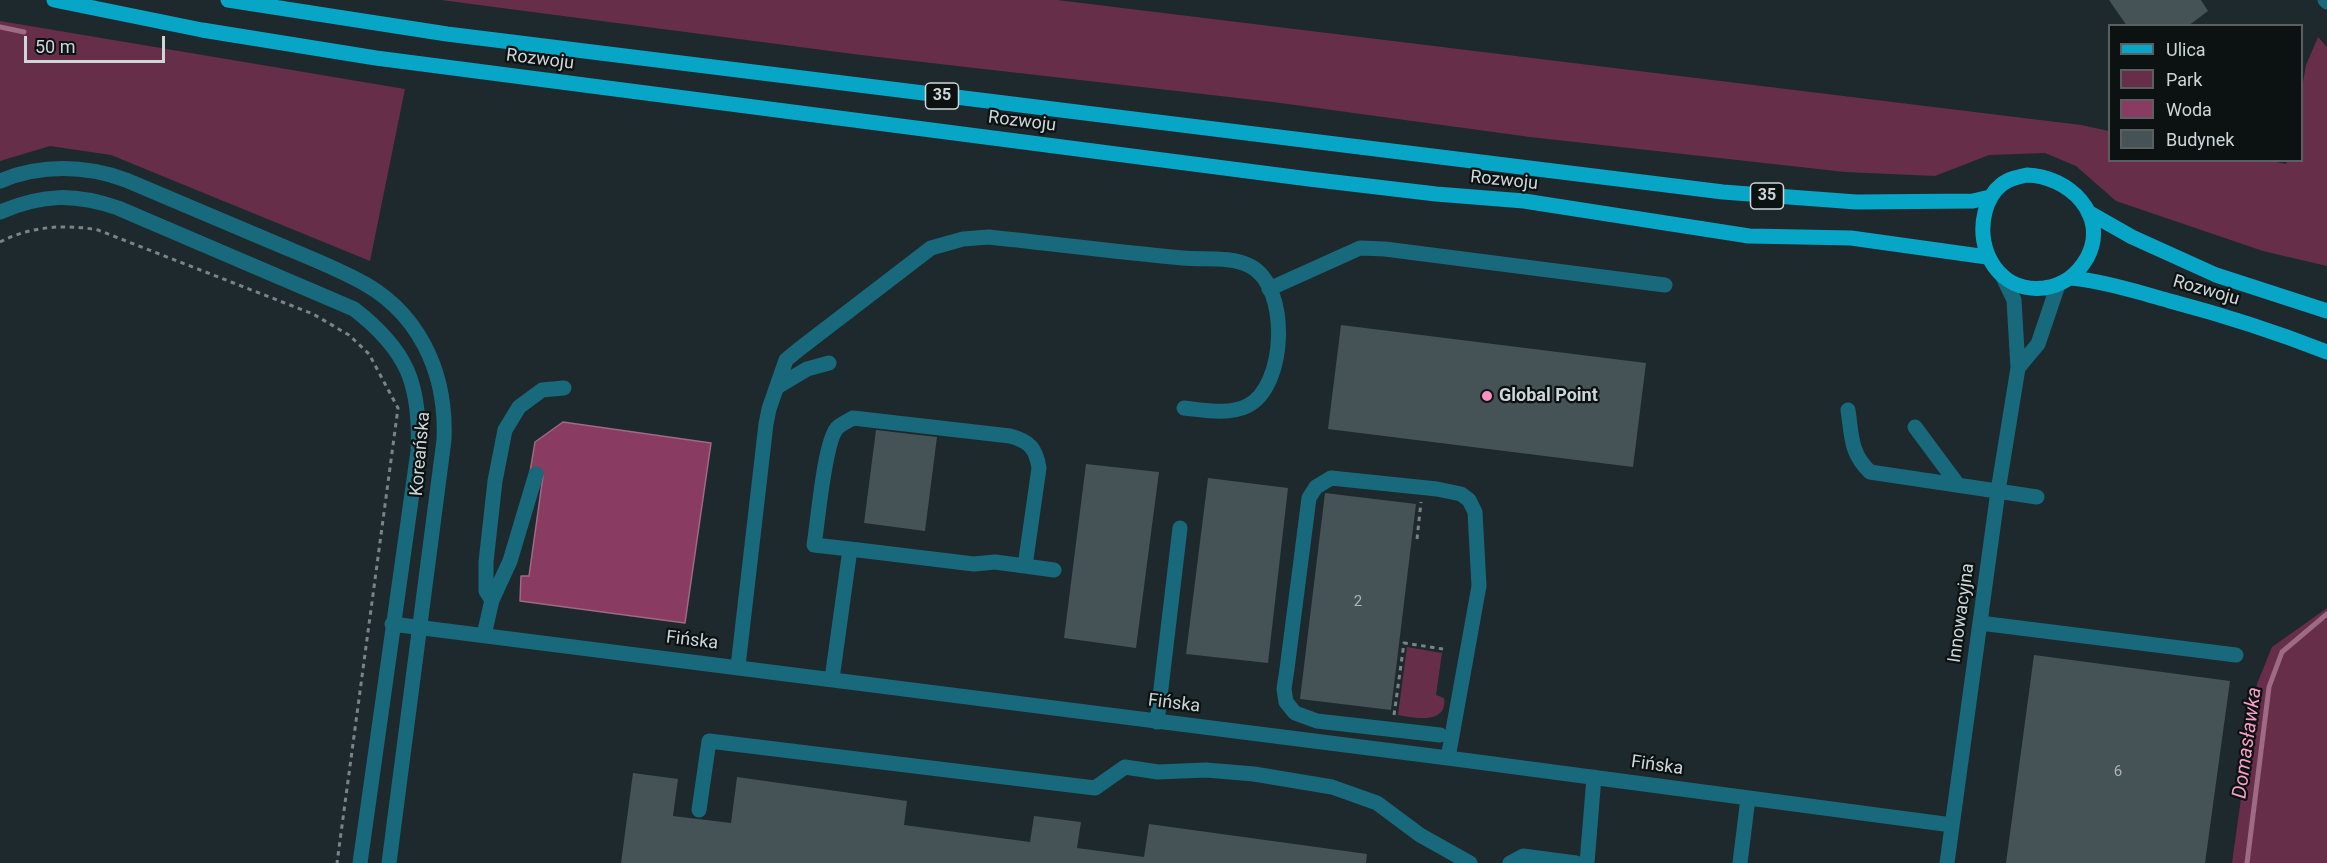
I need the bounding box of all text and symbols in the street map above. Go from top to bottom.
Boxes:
scale bar [27,24,168,62]
legend [2108,24,2303,162]
text: 50 m [35,36,75,57]
text: Ulica [2166,39,2206,60]
street label: Rozwoju [505,45,575,75]
text: Park [2166,69,2202,90]
road number: 35 [926,83,958,109]
text: Woda [2166,99,2212,120]
street label: Rozwoju [987,107,1057,137]
text: Budynek [2166,129,2234,150]
street label: Rozwoju [1469,167,1539,195]
road number: 35 [1750,183,1784,209]
street label: Rozwoju [2170,271,2242,311]
place label: Global Point [1499,385,1598,407]
marker: Global Point [1480,389,1494,403]
street label: Koreańska [407,411,435,497]
street label: Innowacyjna [1944,562,1980,664]
house number: 2 [1354,593,1362,611]
street label: Fińska [665,627,719,655]
water label: Domasławka [2228,686,2268,800]
street label: Fińska [1147,690,1201,718]
street label: Fińska [1630,752,1684,780]
house number: 6 [2114,763,2122,781]

